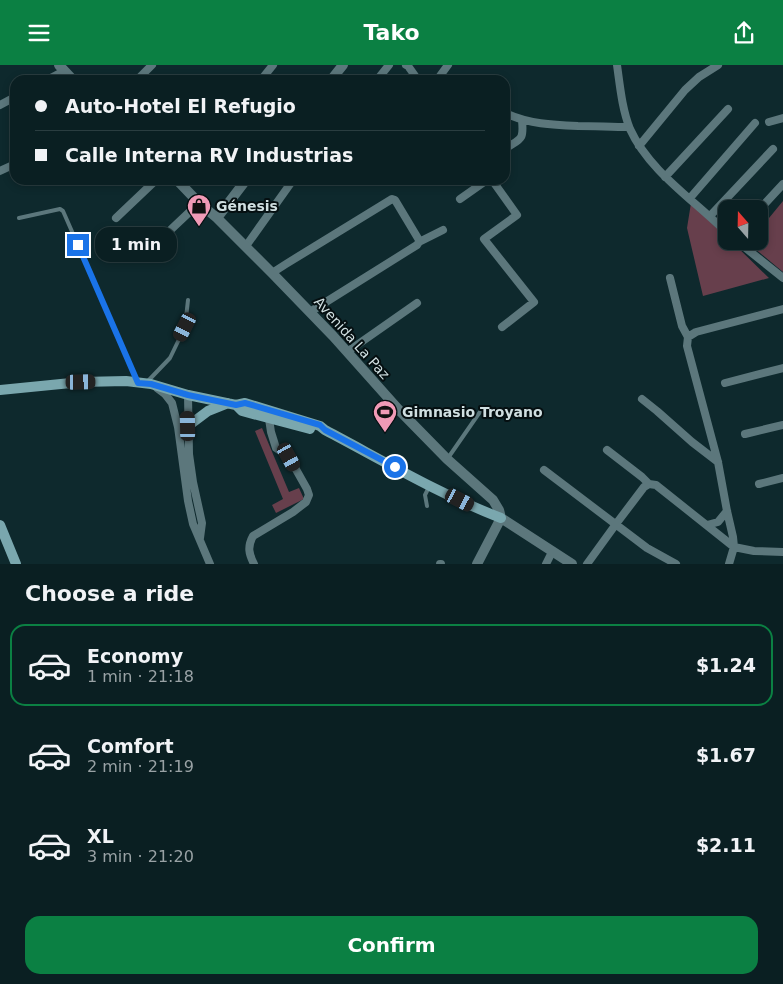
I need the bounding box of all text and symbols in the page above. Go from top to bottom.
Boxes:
icon: menu [25,19,53,47]
icon: share [730,19,758,47]
text: Tako [363,20,420,45]
text: Auto-Hotel El Refugio [65,95,296,117]
text: Calle Interna RV Industrias [65,144,353,166]
shop icon: Génesis [186,193,212,227]
place label: Génesis [216,198,278,214]
north arrow [718,200,768,250]
map controls [718,200,768,250]
callout: 1 min [96,227,178,263]
route end [67,234,89,256]
text: 1 min [111,235,161,254]
street label: Avenida La Paz [311,294,393,382]
car [171,310,198,344]
car [65,374,96,390]
sports icon: Gimnasio Troyano [372,399,398,433]
place label: Gimnasio Troyano [402,404,543,420]
car [180,411,195,441]
car [275,440,302,474]
route start [384,456,406,478]
car [443,487,476,513]
text: Choose a ride [25,581,194,606]
icon: car [27,643,72,688]
text: Economy [87,645,183,667]
text: $1.24 [696,654,756,676]
text: 1 min · 21:18 [87,667,194,686]
icon: car [27,733,72,778]
text: Comfort [87,735,174,757]
text: $1.67 [696,744,756,766]
text: 2 min · 21:19 [87,757,194,776]
icon: car [27,823,72,868]
text: XL [87,825,114,847]
text: $2.11 [696,834,756,856]
text: 3 min · 21:20 [87,847,194,866]
button: Confirm [25,916,758,974]

